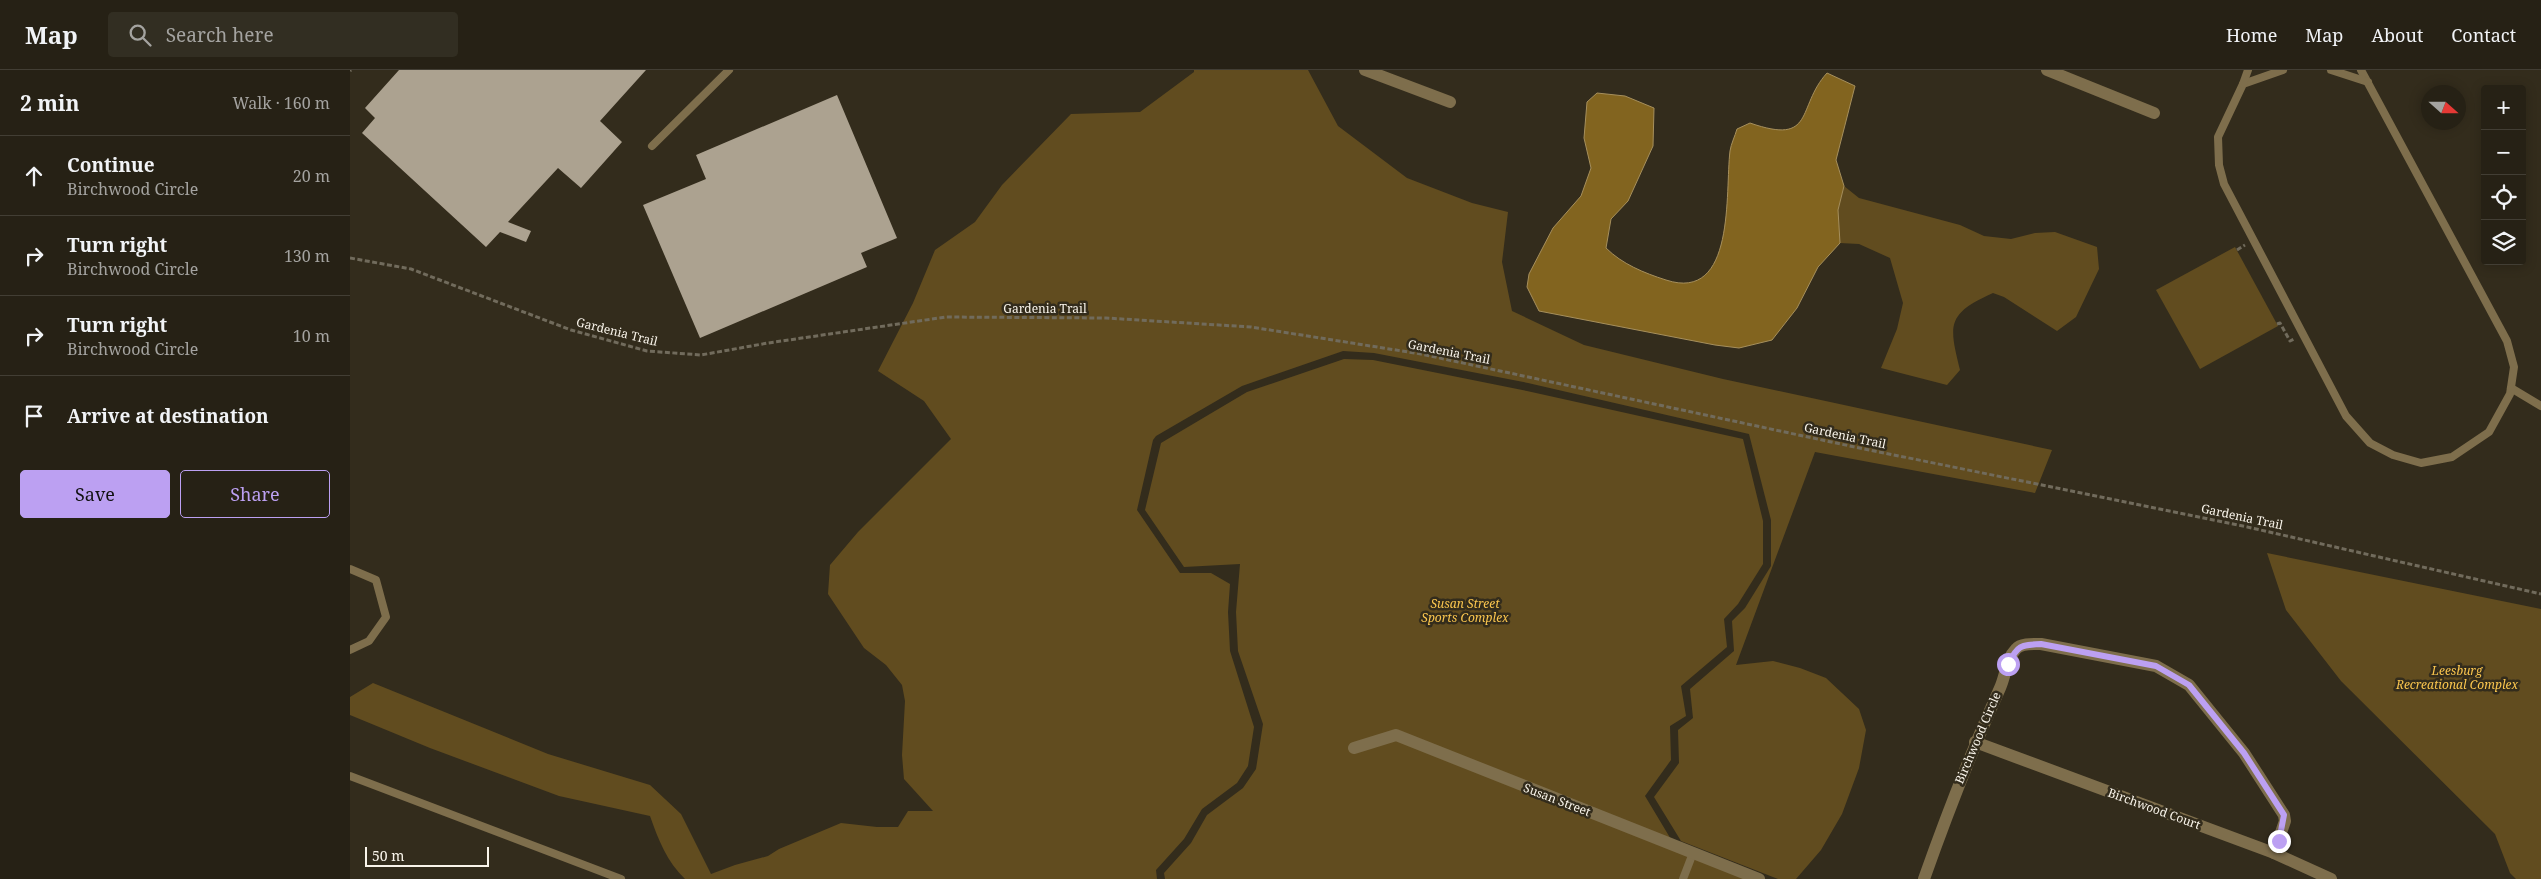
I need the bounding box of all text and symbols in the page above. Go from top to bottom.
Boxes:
search box [108,12,458,57]
text: Map [25,18,78,51]
icon: search [126,21,154,49]
text: Search here [166,22,274,48]
text: Home [2226,23,2277,47]
text: Map [2305,23,2343,47]
text: About [2371,23,2423,47]
text: Contact [2451,23,2516,47]
north arrow [2421,85,2466,130]
map controls [2481,85,2526,265]
button: + [2481,85,2526,130]
text: 2 min [20,89,79,117]
text: Walk · 160 m [233,92,330,114]
button: − [2481,130,2526,175]
text: Continue [67,152,155,178]
icon: ahead [20,162,48,190]
text: 20 m [293,165,330,187]
button: locate [2481,175,2526,220]
text: Birchwood Circle [67,178,198,200]
button: layers [2481,220,2526,265]
text: Turn right [67,232,167,258]
icon: right [20,242,48,270]
text: 130 m [284,245,330,267]
text: Birchwood Circle [67,258,198,280]
street label: Gardenia Trail [1003,300,1087,317]
text: Turn right [67,312,167,338]
street label: Gardenia Trail [575,313,660,350]
icon: right [20,322,48,350]
text: 10 m [293,325,330,347]
street label: Gardenia Trail [1407,335,1492,368]
text: Birchwood Circle [67,338,198,360]
icon: arrive [20,402,48,430]
text: Arrive at destination [67,403,269,429]
street label: Gardenia Trail [1803,419,1888,453]
button: Save [20,470,170,518]
button: Share [180,470,330,518]
street label: Gardenia Trail [2200,500,2285,534]
park label: Susan Street Sports Complex [1421,595,1509,626]
route start [1997,653,2020,676]
park label: Leesburg Recreational Complex [2395,662,2518,693]
street label: Birchwood Circle [1950,689,2005,786]
street label: Susan Street [1521,779,1593,820]
street label: Birchwood Court [2106,784,2203,833]
route end [2268,830,2291,853]
scale bar [365,844,489,867]
text: 50 m [372,846,405,865]

